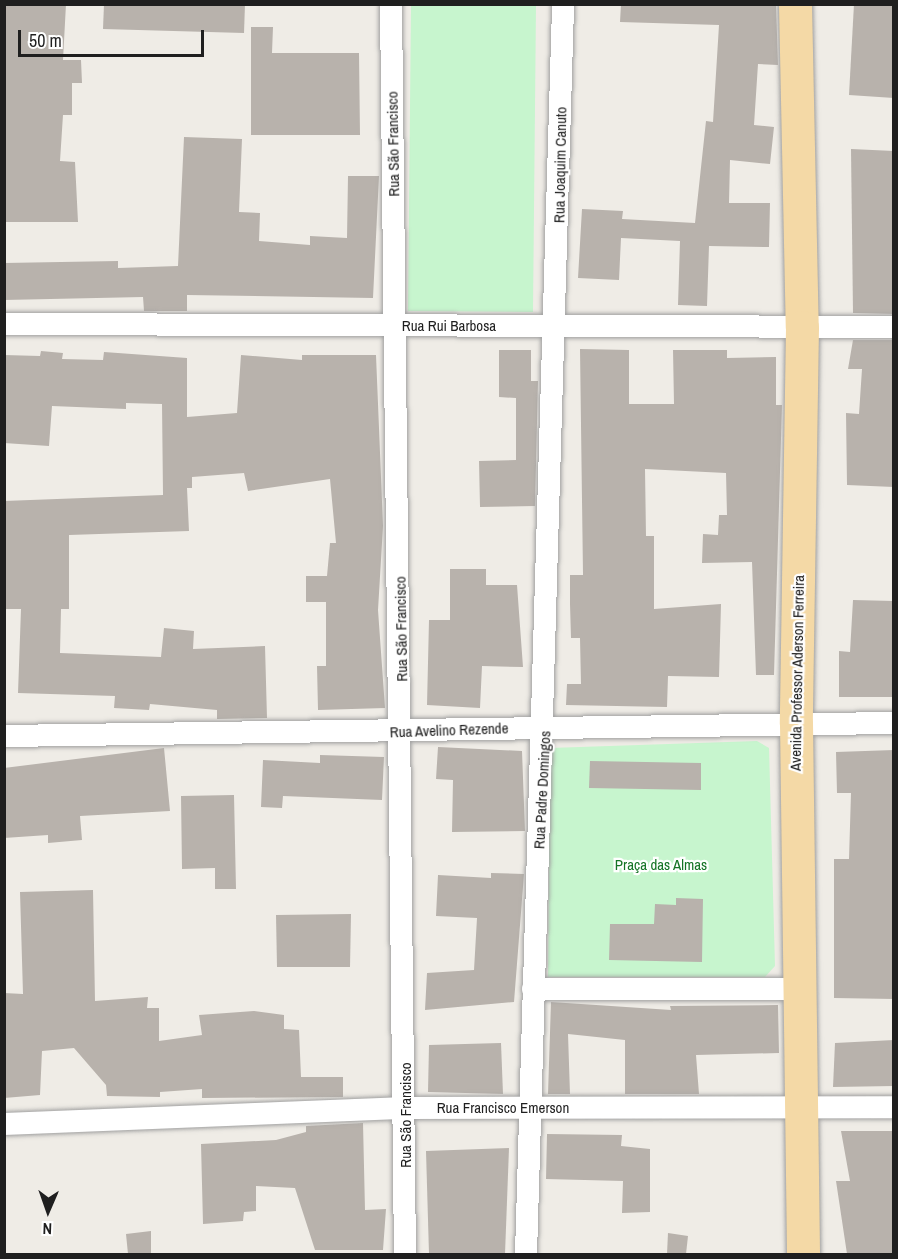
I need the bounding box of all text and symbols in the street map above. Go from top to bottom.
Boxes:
scale bar [21,18,207,56]
text: 50 m [29,28,62,53]
street label: Rua São Francisco [383,91,403,197]
street label: Rua Joaquim Canuto [550,107,570,223]
street label: Rua Rui Barbosa [402,317,496,335]
street label: Avenida Professor Aderson Ferreira [786,574,808,772]
street label: Rua São Francisco [391,576,411,682]
street label: Rua Avelino Rezende [389,719,509,741]
street label: Rua Padre Domingos [530,730,554,850]
park label: Praça das Almas [615,856,707,874]
street label: Rua São Francisco [397,1062,415,1168]
street label: Rua Francisco Emerson [437,1099,569,1117]
north arrow [18,1181,78,1241]
text: N [42,1218,53,1240]

